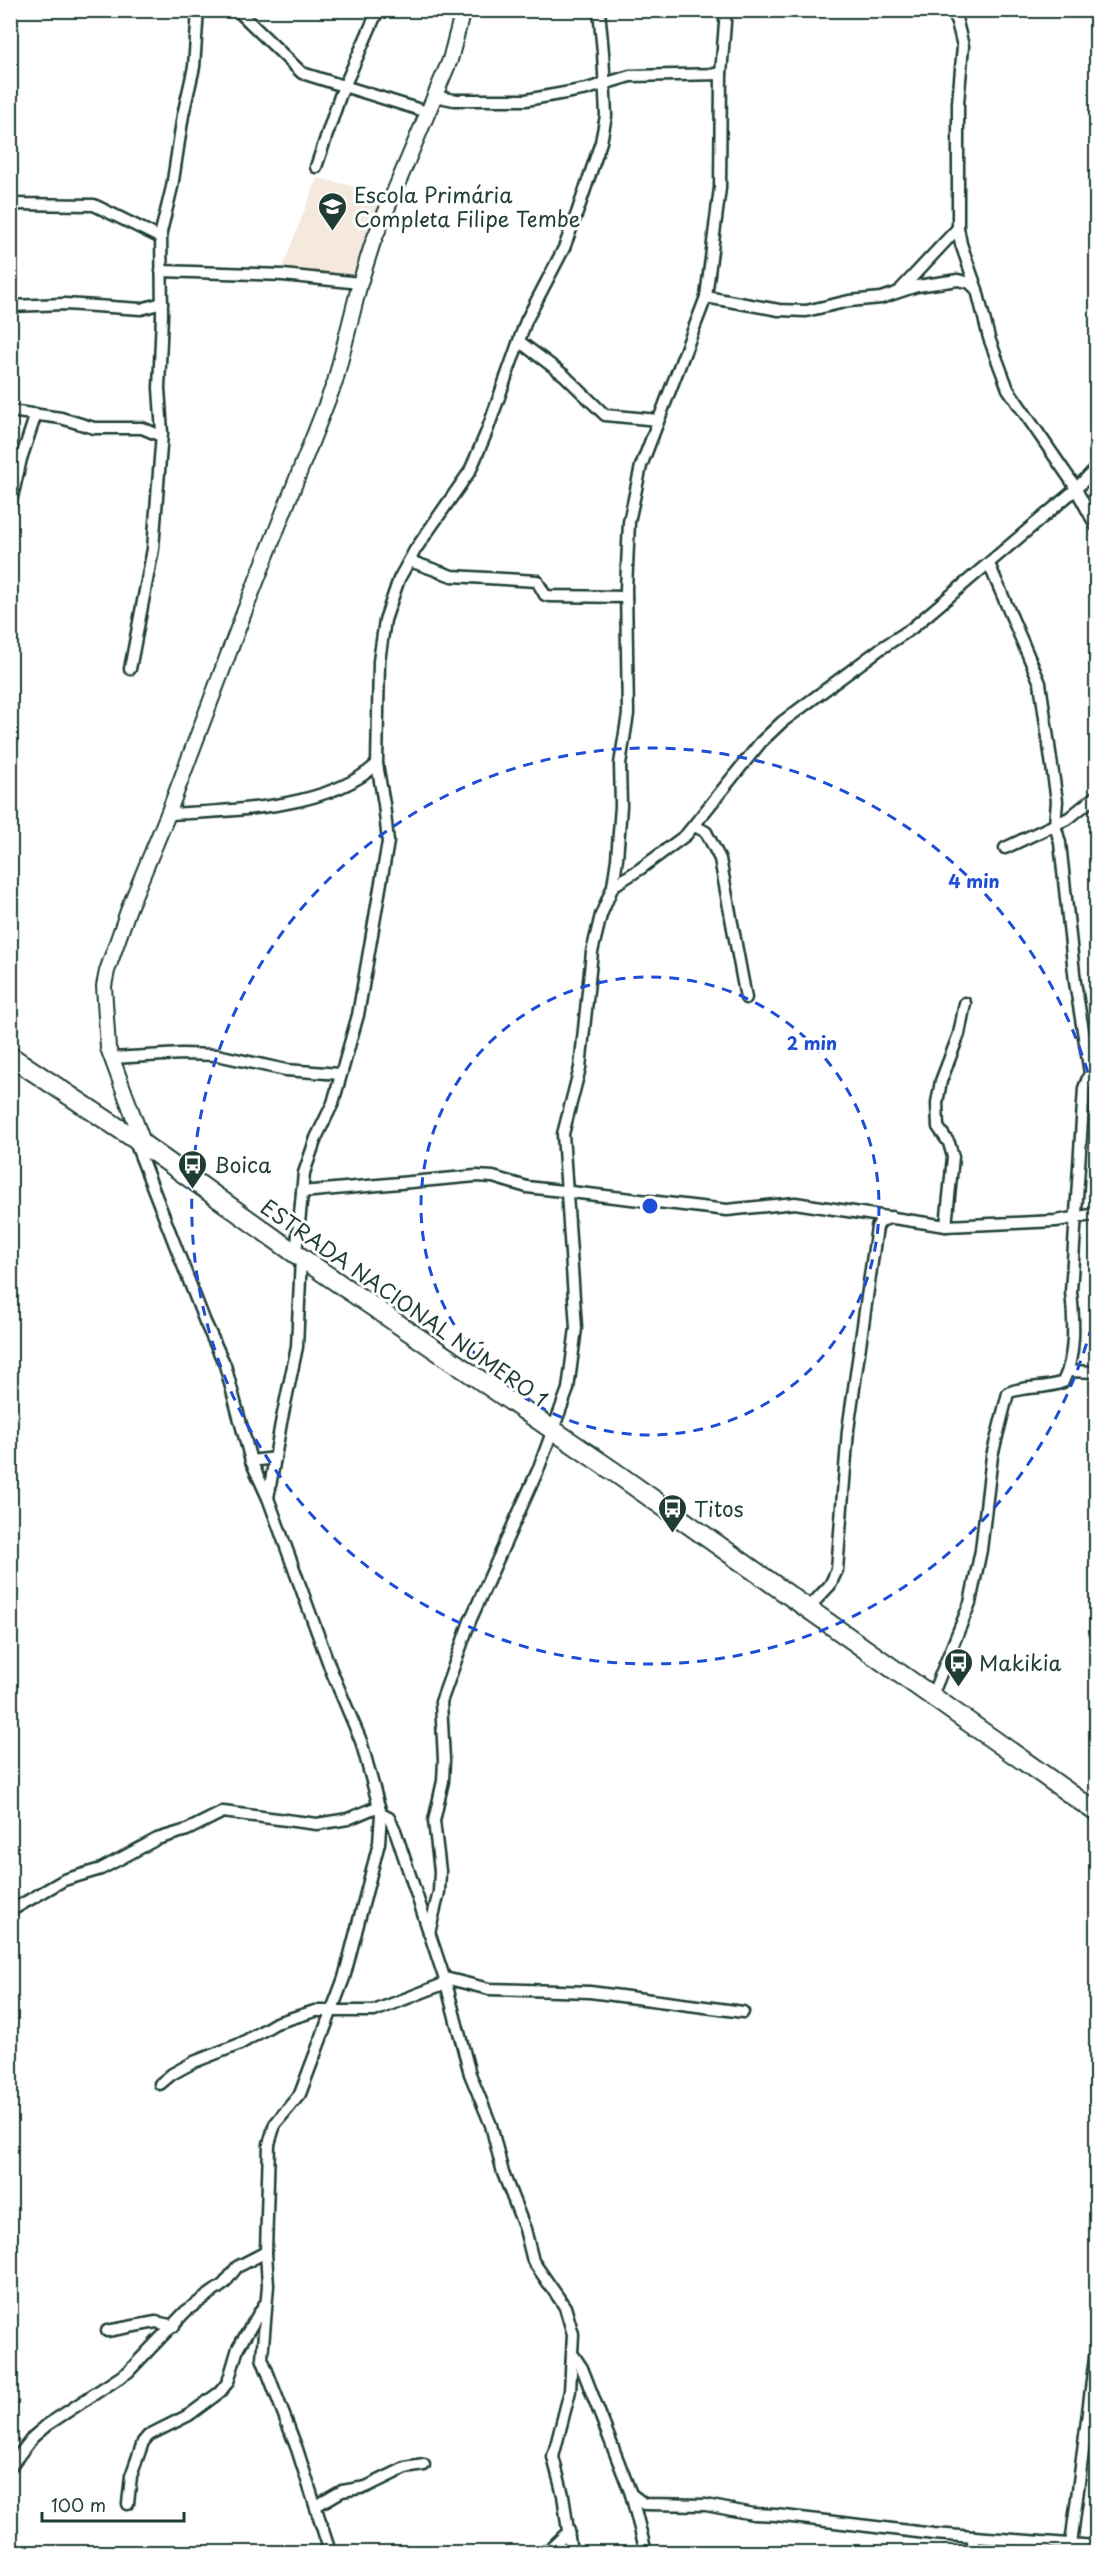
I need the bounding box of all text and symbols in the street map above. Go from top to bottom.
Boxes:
place label: Escola Primária Completa Filipe Tembe [354,178,581,234]
school or university icon: Escola Primária Completa Filipe Tembe [317,190,349,232]
text: 4 min [948,867,1000,894]
text: 2 min [787,1029,837,1056]
bus stop icon: Boica [177,1148,209,1190]
place label: Boica [214,1148,272,1180]
street label: ESTRADA NACIONAL NÚMERO 1 [255,1190,555,1414]
centre of rings [640,1196,660,1216]
bus stop icon: Titos [657,1492,689,1534]
place label: Titos [694,1492,743,1524]
bus stop icon: Makikia [942,1646,974,1688]
place label: Makikia [979,1646,1062,1678]
scale bar [42,2485,184,2523]
text: 100 m [51,2491,106,2518]

